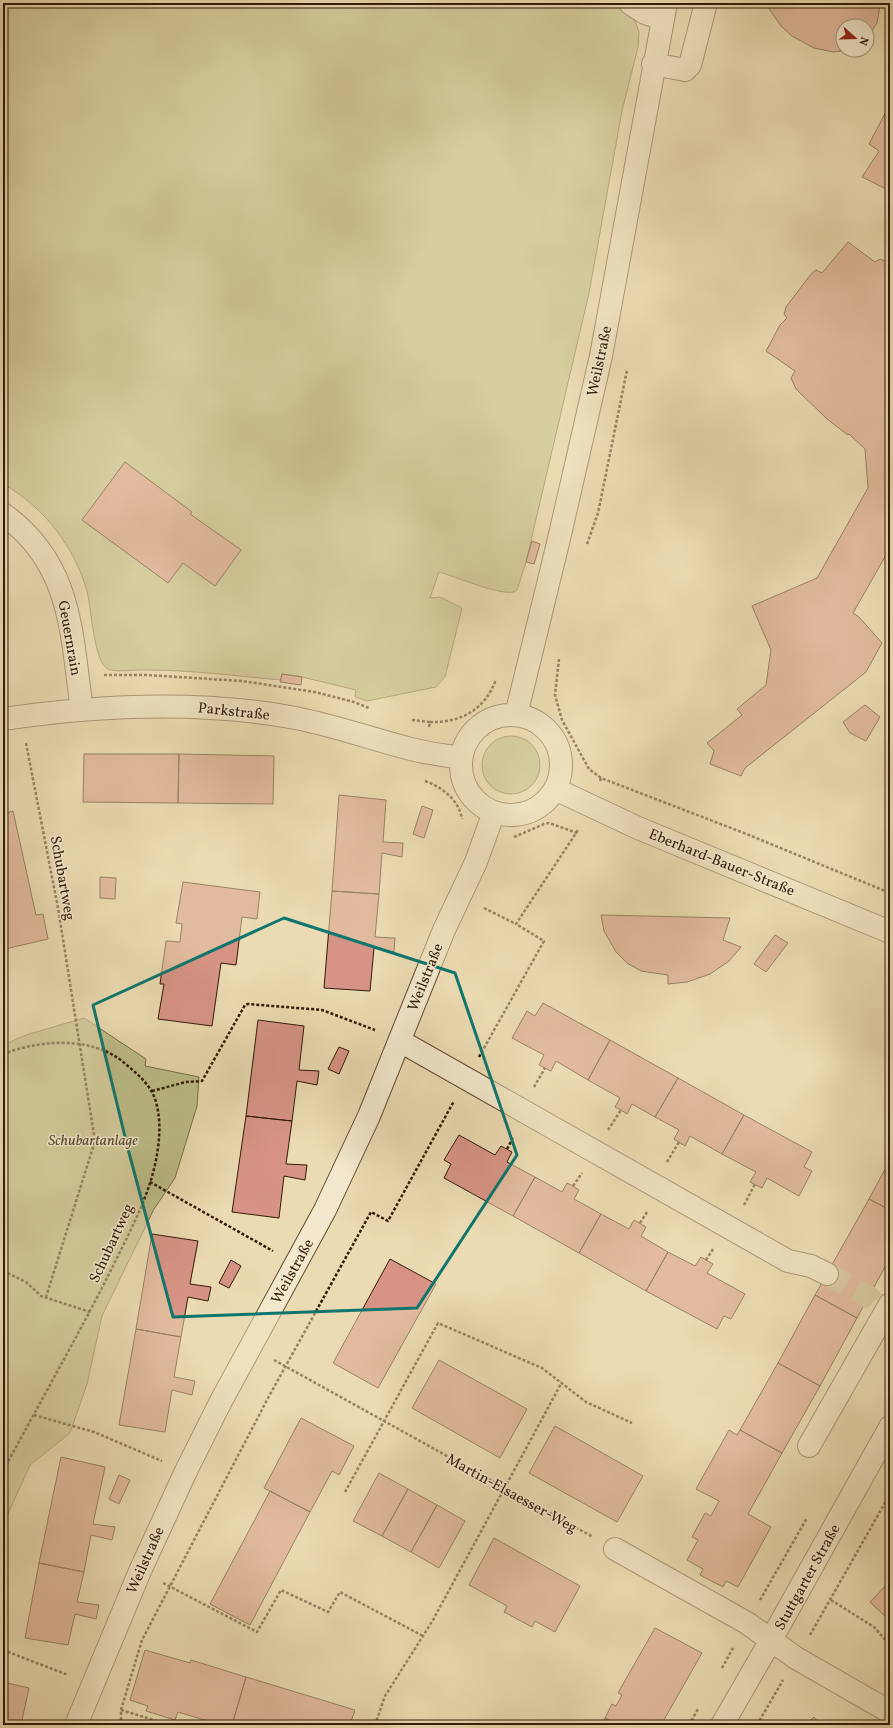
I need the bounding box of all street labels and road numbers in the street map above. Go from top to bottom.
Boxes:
street label: Weilstraße [583,324,618,398]
street label: Geuernrain [52,599,85,678]
street label: Parkstraße [197,698,271,727]
street label: Eberhard-Bauer-Straße [645,824,798,902]
street label: Schubartweg [44,834,79,922]
street label: Weilstraße [403,940,450,1015]
street label: Schubartweg [85,1200,140,1287]
street label: Weilstraße [267,1235,320,1308]
street label: Martin-Elsaesser-Weg [442,1450,581,1539]
street label: Stuttgarter Straße [770,1521,846,1635]
street label: Weilstraße [122,1524,171,1598]

